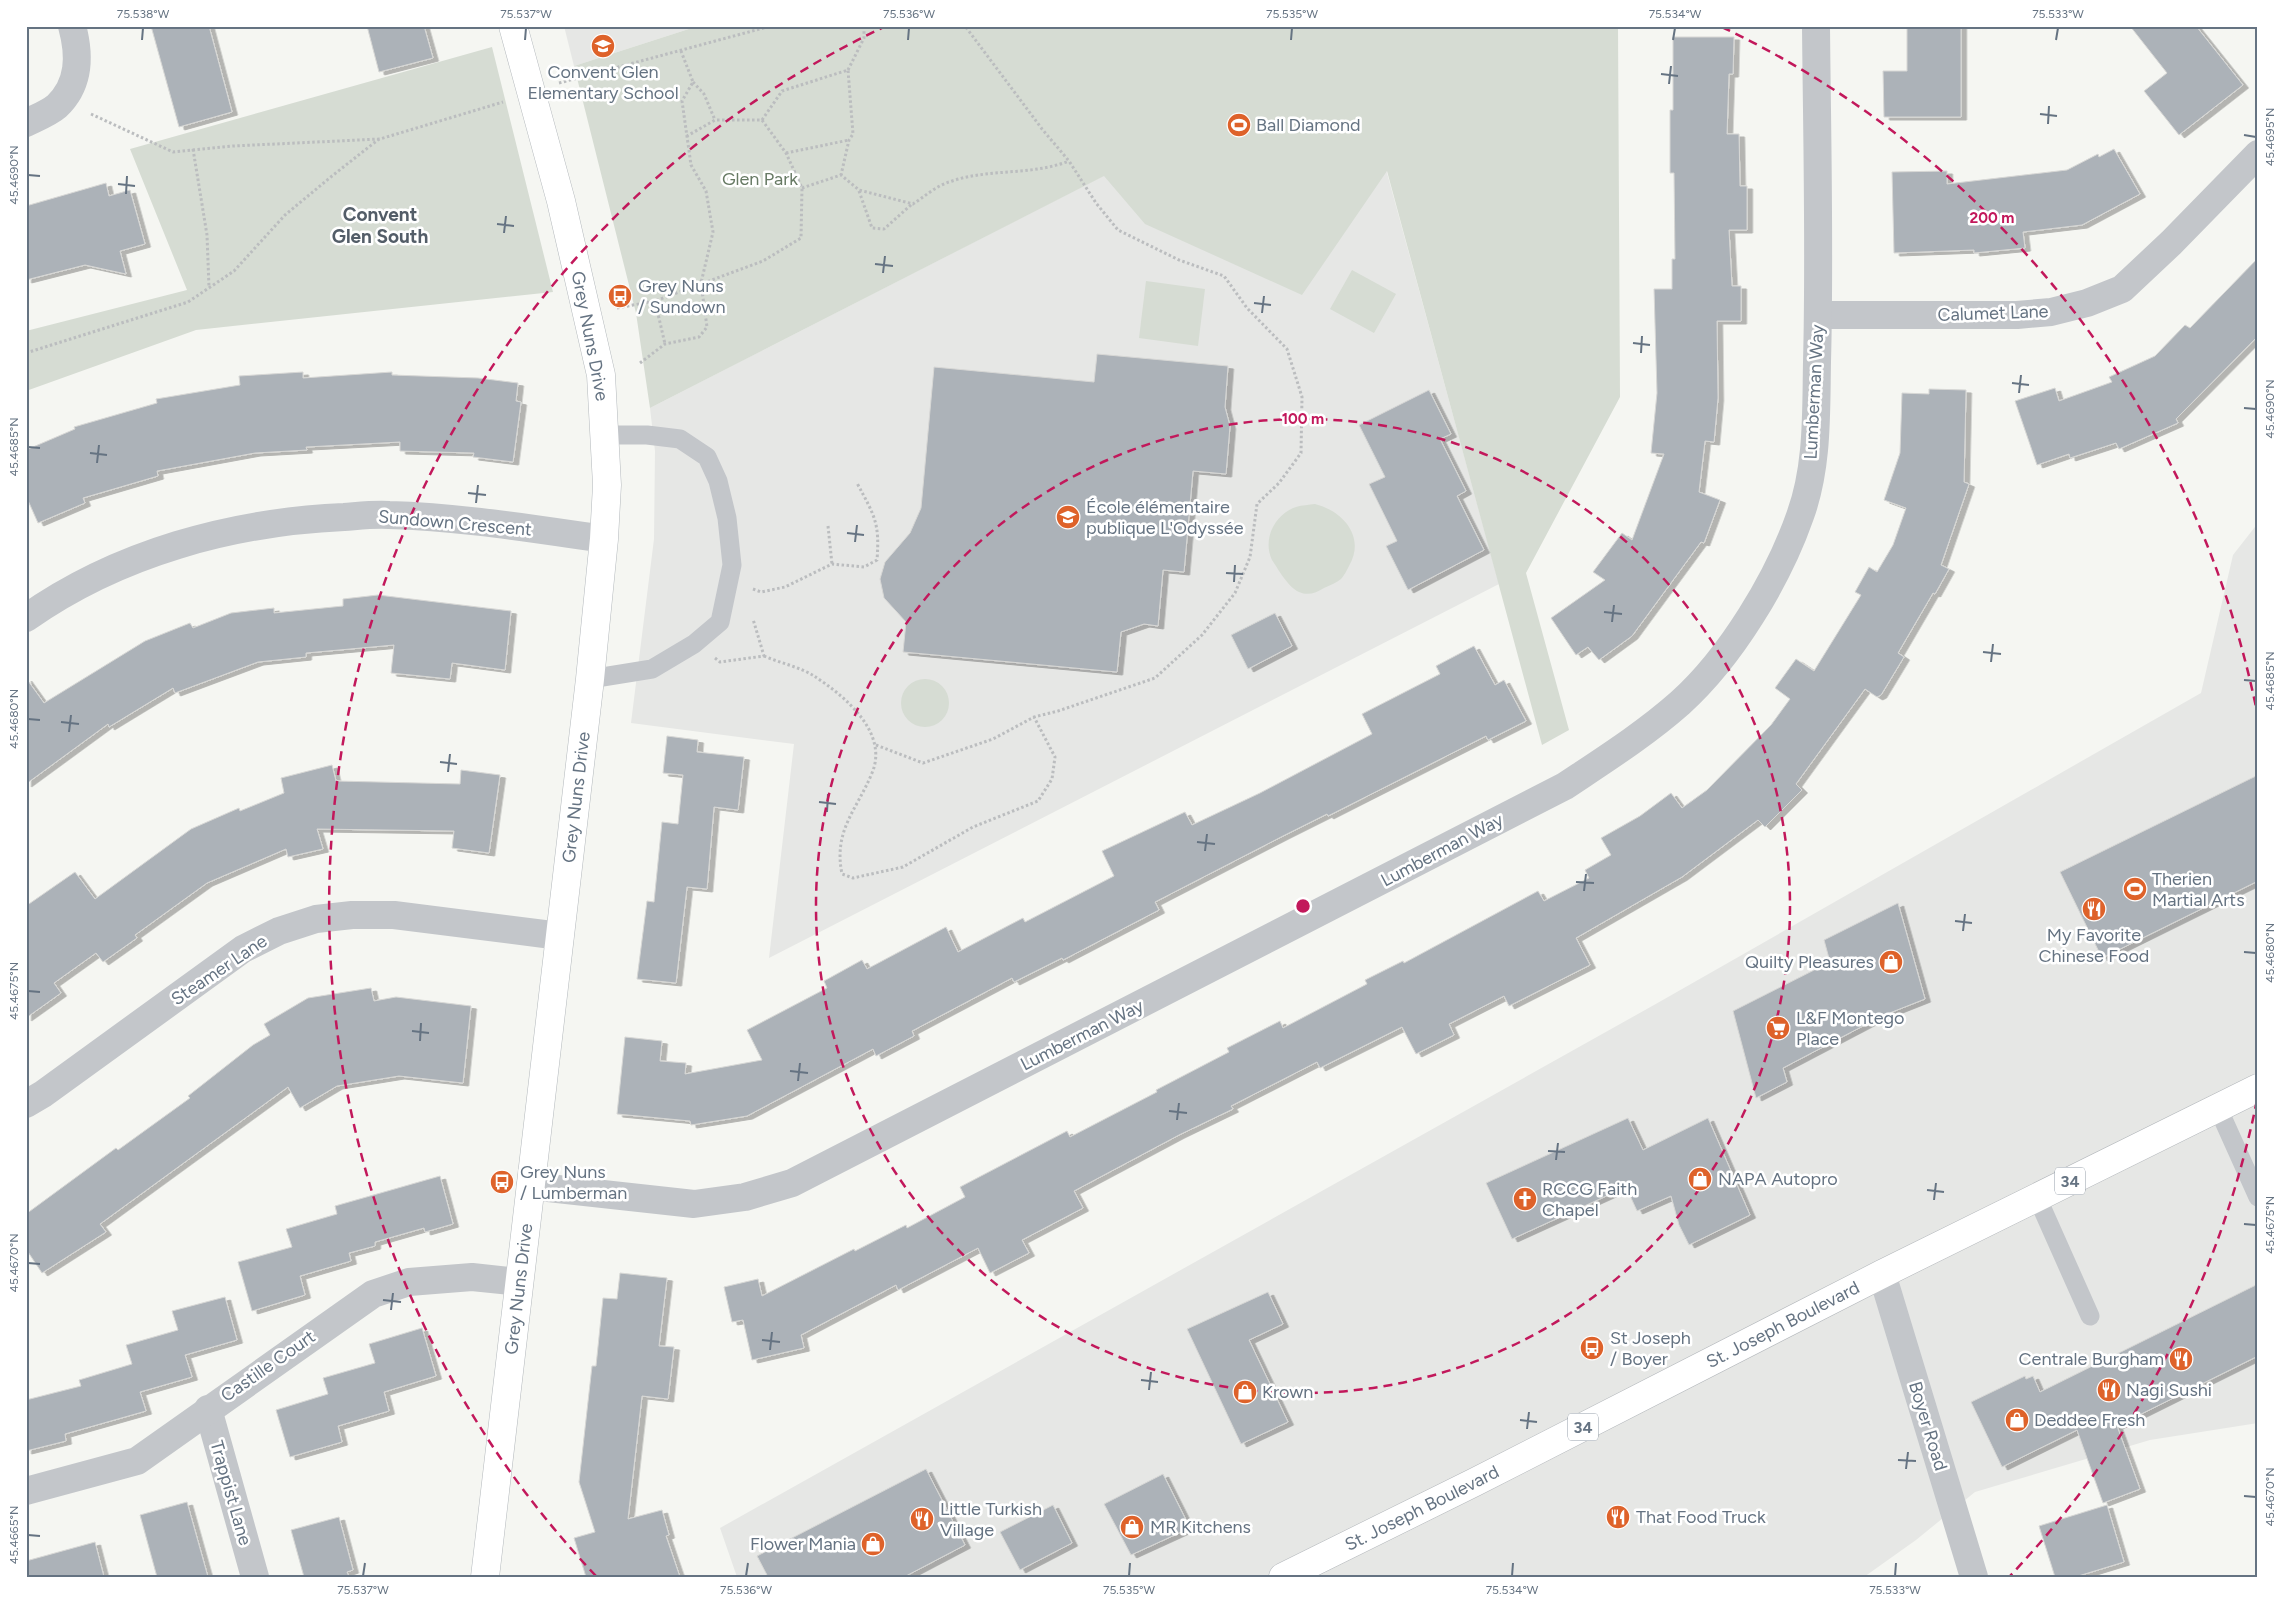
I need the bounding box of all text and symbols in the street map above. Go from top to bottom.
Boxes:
text: 75.538°W [117,7,170,21]
text: 75.537°W [500,7,552,21]
text: 75.536°W [883,7,935,21]
text: 75.535°W [1266,7,1319,21]
text: 75.534°W [1649,7,1702,21]
text: 75.533°W [2032,7,2084,21]
school or university icon: Convent Glen Elementary School [590,33,616,59]
place label: Convent Glen Elementary School [527,61,679,104]
text: 45.4695°N [2263,108,2277,166]
sports icon: Ball Diamond [1226,112,1252,138]
place label: Ball Diamond [1256,114,1361,136]
text: 45.4690°N [7,145,21,205]
park label: Glen Park [722,168,798,190]
district label: Convent Glen South [332,203,428,248]
text: 200 m [1970,209,2014,227]
street label: Grey Nuns Drive [567,269,613,403]
place label: Grey Nuns / Sundown [638,275,726,318]
bus stop icon: Grey Nuns / Sundown [607,283,633,309]
street label: Calumet Lane [1937,300,2049,326]
street label: Lumberman Way [1799,323,1829,460]
text: 45.4690°N [2263,379,2277,439]
text: 100 m [1282,410,1324,428]
text: 45.4685°N [7,417,21,477]
place label: École élémentaire publique L'Odyssée [1086,496,1244,539]
school or university icon: École élémentaire publique L'Odyssée [1055,504,1081,530]
street label: Sundown Crescent [377,505,533,541]
text: 45.4685°N [2263,651,2277,711]
text: 45.4680°N [7,689,21,749]
street label: Grey Nuns Drive [558,730,595,864]
street label: Lumberman Way [1377,808,1507,891]
place label: Therien Martial Arts [2152,868,2245,911]
sports icon: Therien Martial Arts [2122,876,2148,902]
restaurant icon: My Favorite Chinese Food [2081,896,2107,922]
centre of rings [1294,897,1312,915]
text: 45.4680°N [2263,923,2277,983]
place label: My Favorite Chinese Food [2039,924,2149,967]
street label: Steamer Lane [167,930,271,1010]
shop icon: Quilty Pleasures [1878,949,1904,975]
place label: Quilty Pleasures [1745,951,1874,973]
text: 45.4675°N [7,962,21,1020]
street label: Lumberman Way [1017,994,1148,1075]
place label: L&F Montego Place [1796,1007,1904,1050]
supermarket icon: L&F Montego Place [1765,1015,1791,1041]
place label: Grey Nuns / Lumberman [520,1161,627,1204]
shop icon: NAPA Autopro [1687,1166,1713,1192]
place label: NAPA Autopro [1718,1168,1838,1190]
road number: 34 [2055,1168,2085,1194]
bus stop icon: Grey Nuns / Lumberman [489,1169,515,1195]
place label: RCCG Faith Chapel [1542,1178,1637,1221]
church icon: RCCG Faith Chapel [1512,1186,1538,1212]
text: 45.4675°N [2263,1196,2277,1254]
street label: Grey Nuns Drive [500,1222,537,1356]
text: 45.4670°N [7,1234,21,1292]
street label: St. Joseph Boulevard [1703,1276,1863,1373]
street label: Castille Court [217,1325,320,1407]
place label: St Joseph / Boyer [1610,1327,1691,1370]
bus stop icon: St Joseph / Boyer [1579,1335,1605,1361]
restaurant icon: Centrale Burgham [2168,1346,2194,1372]
place label: Centrale Burgham [2019,1348,2164,1370]
restaurant icon: Nagi Sushi [2096,1377,2122,1403]
shop icon: Krown [1232,1379,1258,1405]
street label: Boyer Road [1904,1379,1952,1473]
place label: Nagi Sushi [2126,1379,2212,1401]
place label: Krown [1262,1381,1313,1403]
shop icon: Deddee Fresh [2004,1407,2030,1433]
place label: Deddee Fresh [2034,1409,2145,1431]
road number: 34 [1568,1414,1598,1440]
street label: Trappist Lane [206,1438,256,1548]
street label: St. Joseph Boulevard [1341,1461,1503,1556]
text: 45.4670°N [2263,1468,2277,1526]
place label: Little Turkish Village [940,1498,1042,1541]
restaurant icon: That Food Truck [1605,1504,1631,1530]
text: 45.4665°N [7,1506,21,1564]
restaurant icon: Little Turkish Village [909,1506,935,1532]
place label: That Food Truck [1636,1506,1766,1528]
shop icon: MR Kitchens [1119,1514,1145,1540]
place label: MR Kitchens [1150,1516,1251,1538]
shop icon: Flower Mania [860,1531,886,1557]
place label: Flower Mania [750,1533,856,1555]
text: 75.537°W [337,1583,389,1597]
text: 75.536°W [720,1583,772,1597]
text: 75.535°W [1103,1583,1156,1597]
text: 75.534°W [1486,1583,1539,1597]
text: 75.533°W [1869,1583,1921,1597]

